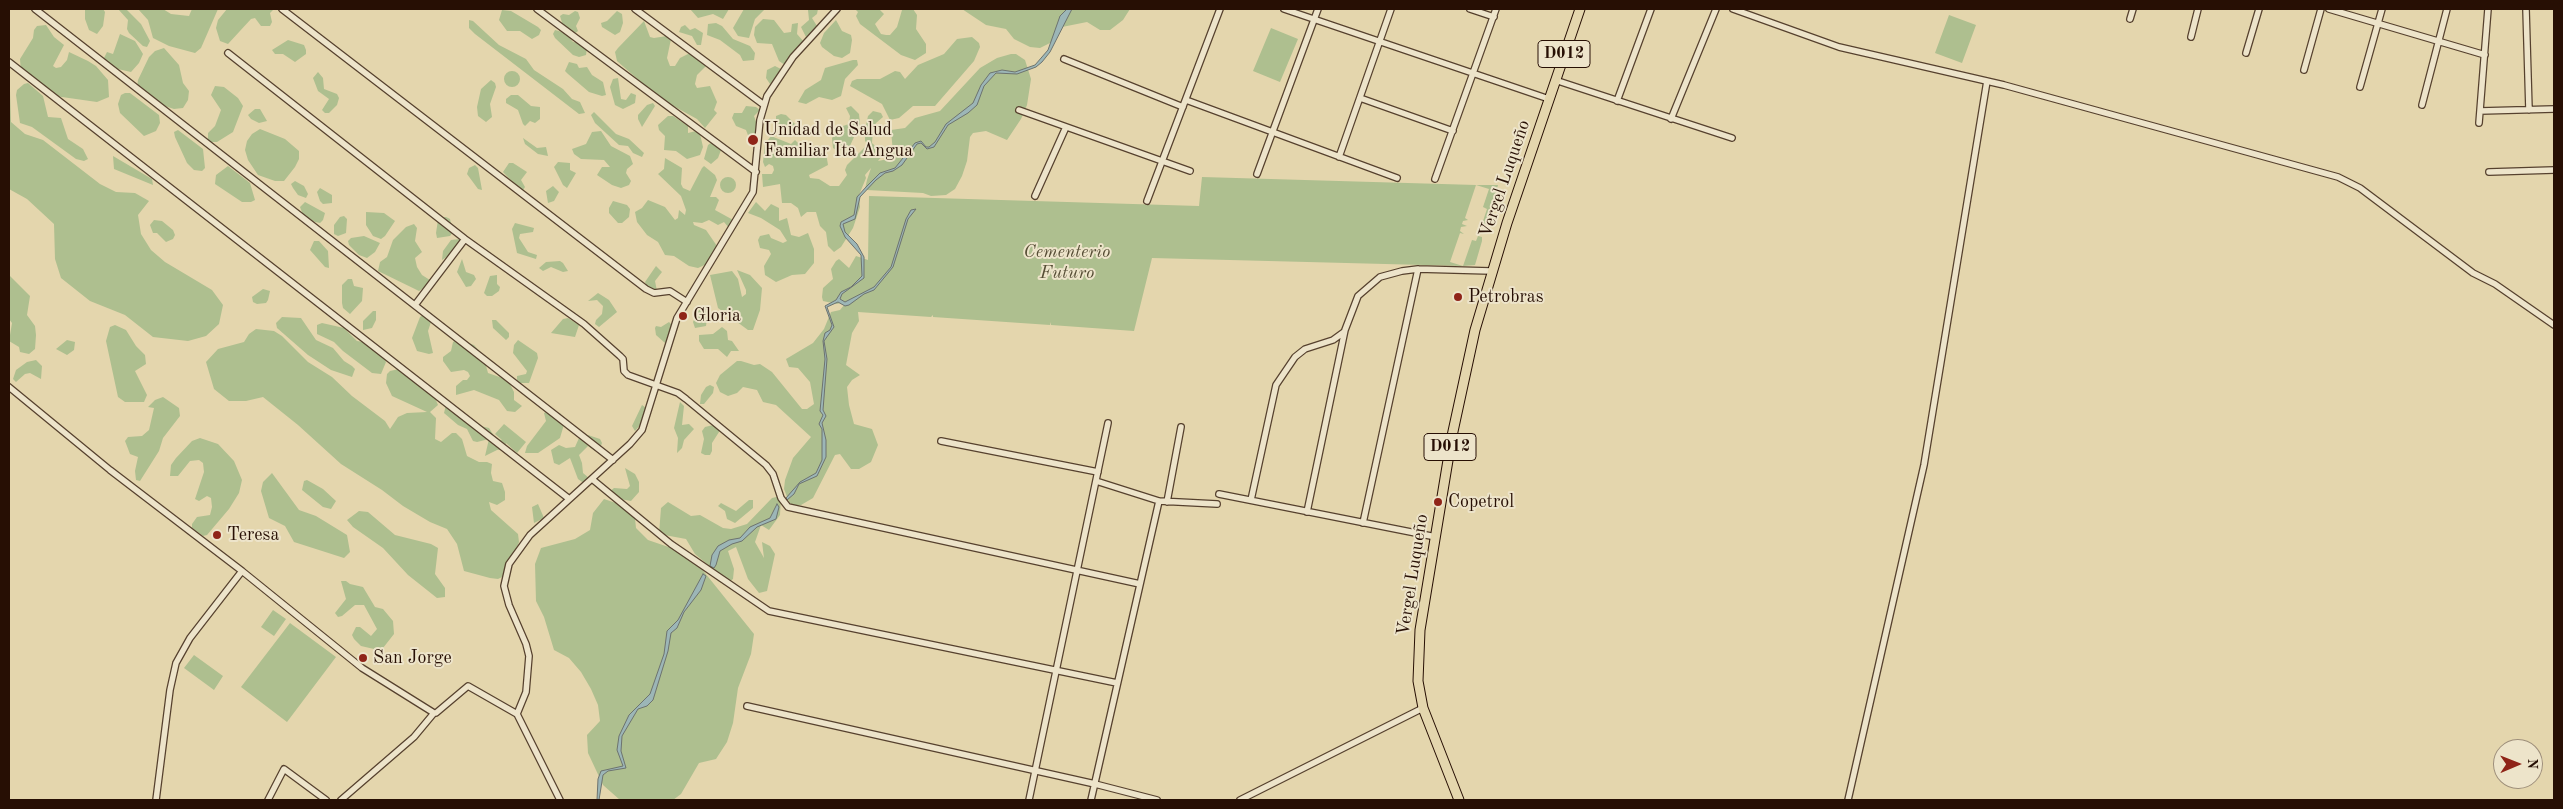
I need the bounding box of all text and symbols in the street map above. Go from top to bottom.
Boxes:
road number: D012 [1538,41,1590,68]
street label: Vergel Luqueño [1475,117,1535,241]
place label: Unidad de Salud Familiar Ita Angua [764,119,913,162]
marker: Unidad de Salud Familiar Ita Angua [746,133,760,147]
park label: Cementerio Futuro [1024,241,1110,284]
place label: Petrobras [1468,286,1543,308]
marker: Petrobras [1452,291,1464,303]
place label: Gloria [693,305,741,327]
marker: Gloria [677,310,689,322]
road number: D012 [1424,434,1476,461]
place label: Copetrol [1448,491,1514,513]
marker: Copetrol [1432,496,1444,508]
street label: Vergel Luqueño [1393,513,1433,637]
place label: Teresa [227,524,279,546]
marker: Teresa [211,529,223,541]
place label: San Jorge [373,647,452,669]
marker: San Jorge [357,652,369,664]
north arrow [2493,739,2543,789]
text: N [2525,758,2539,769]

